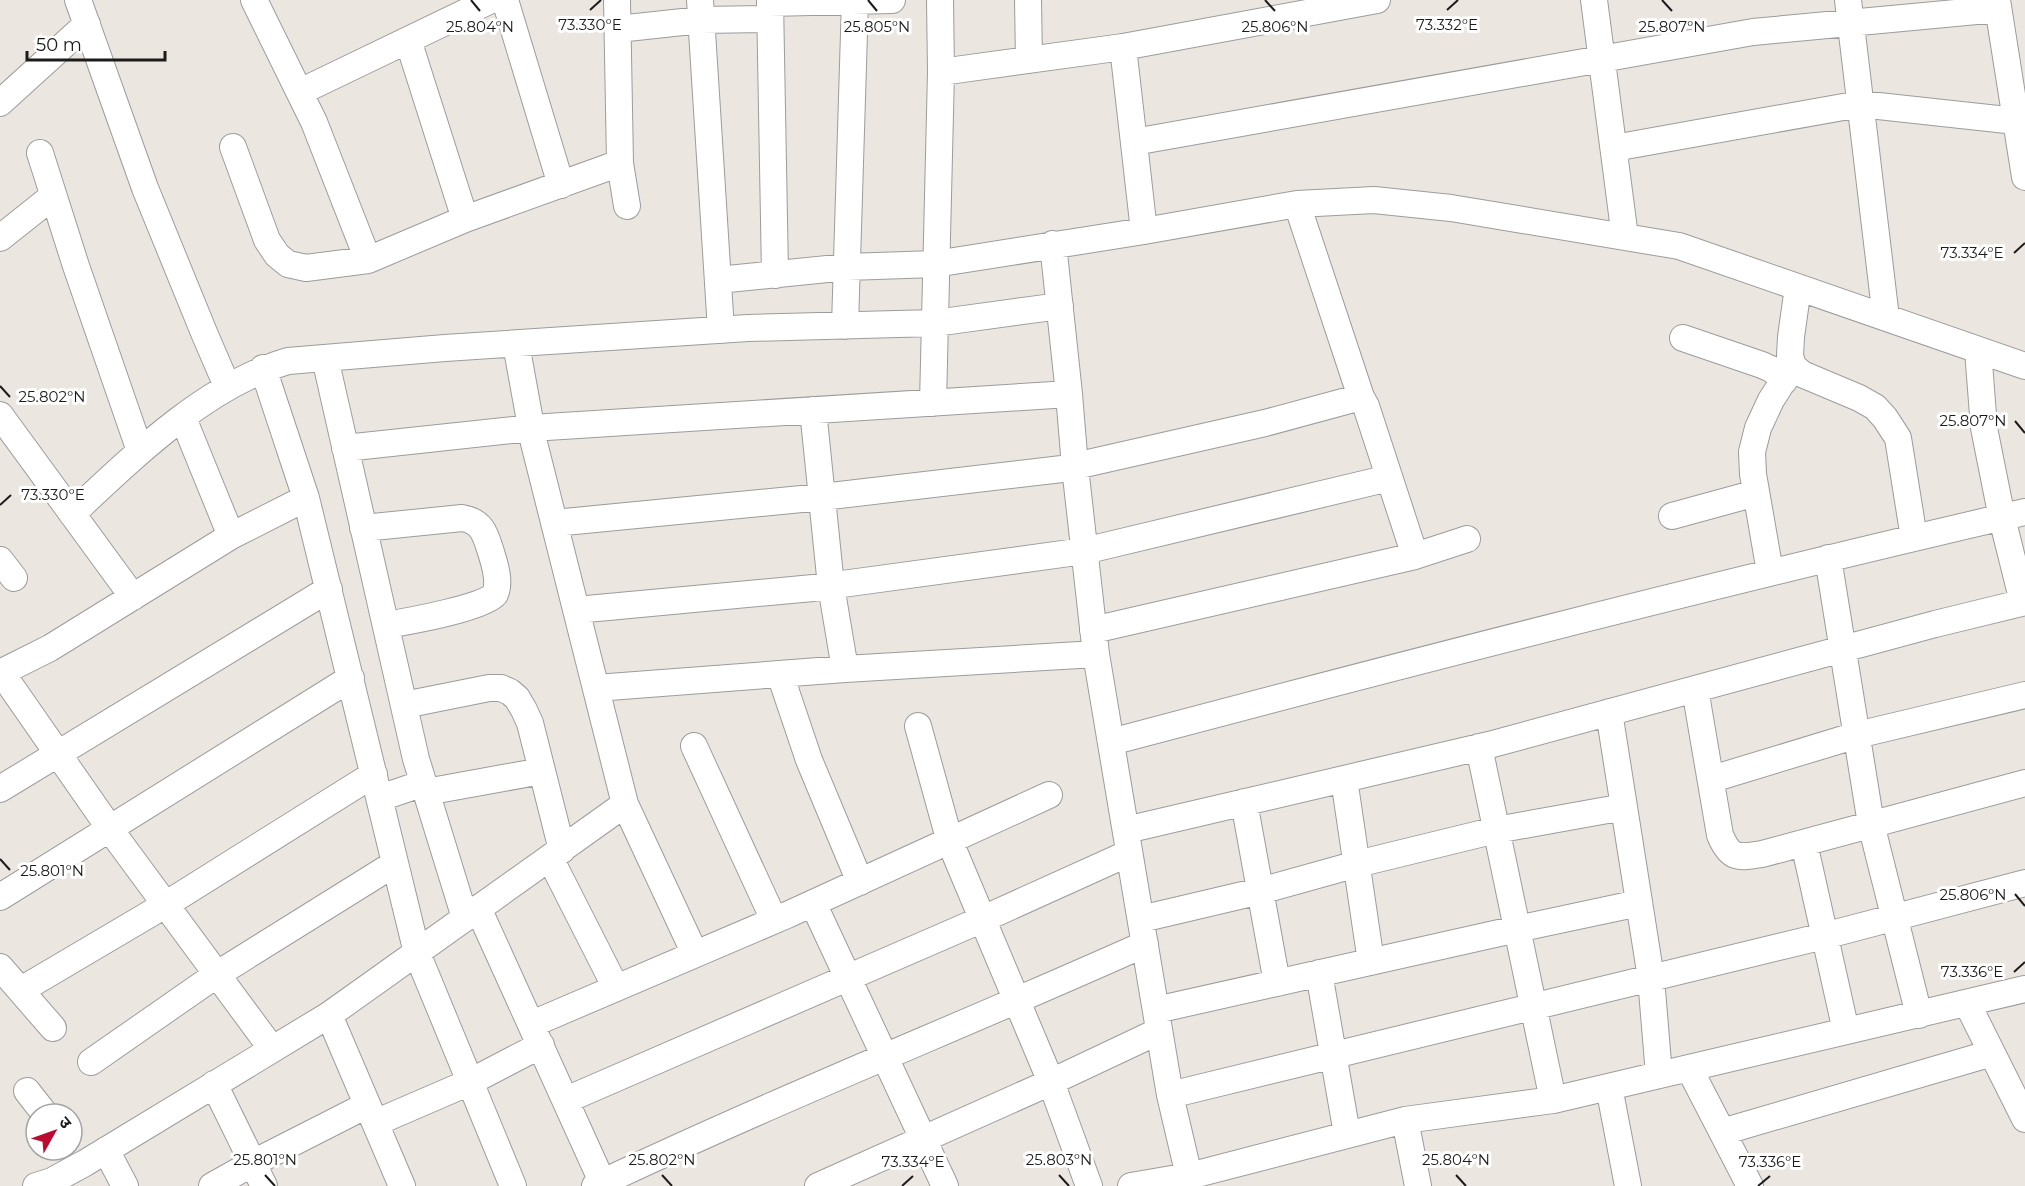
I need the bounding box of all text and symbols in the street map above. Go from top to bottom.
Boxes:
text: 73.330°E [558,15,622,34]
text: 73.332°E [1416,15,1478,34]
text: 25.804°N [446,17,514,36]
text: 25.805°N [844,17,910,36]
text: 25.806°N [1241,17,1309,36]
text: 25.807°N [1638,17,1706,36]
scale bar [27,24,165,62]
text: 50 m [36,34,82,56]
text: 73.334°E [1940,243,2004,262]
text: 25.802°N [19,387,85,406]
text: 25.807°N [1939,411,2007,430]
text: 73.330°E [21,485,85,504]
text: 25.801°N [20,861,84,880]
text: 25.806°N [1939,885,2007,904]
text: 73.336°E [1941,962,2003,981]
north arrow [24,1102,84,1162]
text: उ [55,1113,76,1133]
text: 25.801°N [233,1150,297,1169]
text: 25.802°N [629,1150,695,1169]
text: 25.803°N [1026,1150,1092,1169]
text: 25.804°N [1422,1150,1490,1169]
text: 73.334°E [881,1152,945,1171]
text: 73.336°E [1739,1152,1801,1171]

